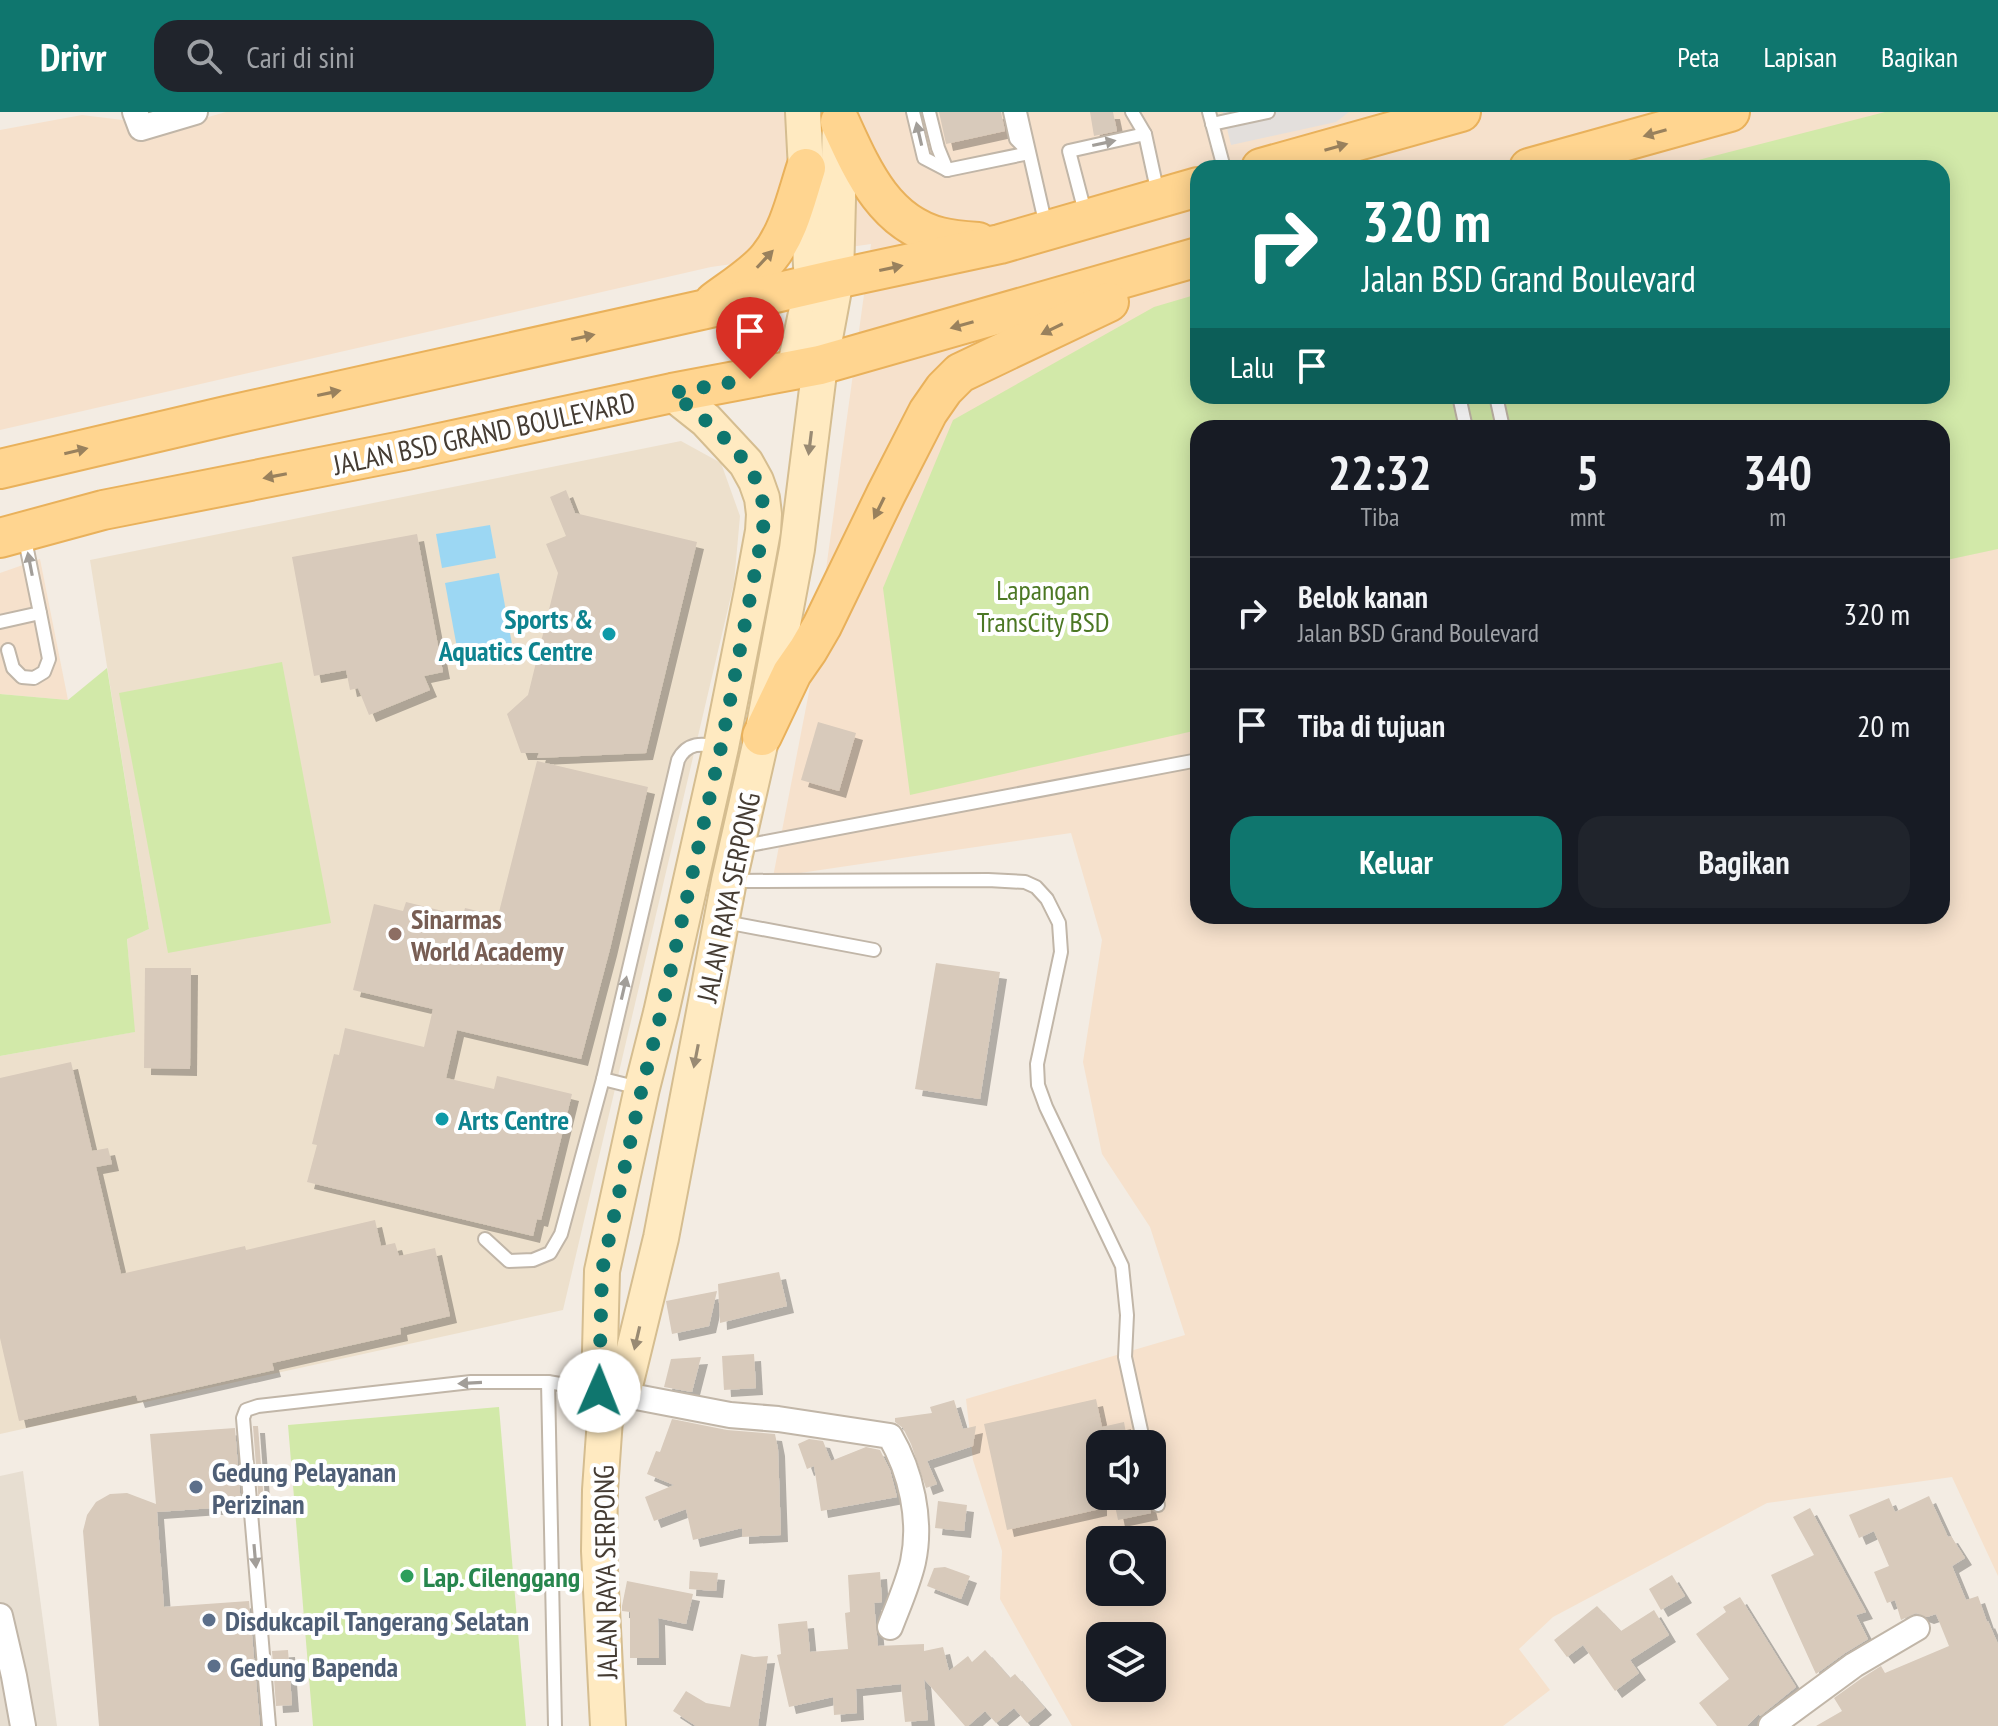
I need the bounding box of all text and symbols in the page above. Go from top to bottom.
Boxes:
search box [154,20,714,92]
text: Drivr [40,32,106,81]
icon: search [182,34,226,78]
text: Cari di sini [246,37,355,76]
text: Peta [1677,38,1719,75]
text: Lapisan [1763,38,1837,75]
text: Bagikan [1881,38,1958,75]
one-way arrow [912,122,924,147]
one-way arrow [1643,127,1667,140]
one-way arrow [1091,136,1116,149]
one-way arrow [1324,140,1348,153]
text: 320 m [1362,185,1491,257]
icon: right [1230,192,1334,296]
one-way arrow [756,250,774,269]
text: Jalan BSD Grand Boulevard [1362,255,1696,302]
one-way arrow [879,261,904,274]
pin [716,297,784,379]
icon: arrive [728,309,772,353]
one-way arrow [949,319,973,332]
one-way arrow [1040,322,1063,336]
one-way arrow [571,330,596,343]
icon: arrive [1290,344,1334,388]
text: Lalu [1230,347,1274,386]
street label: JALAN BSD GRAND BOULEVARD [329,383,638,483]
one-way arrow [317,386,342,399]
one-way arrow [804,431,817,456]
text: 22:32 [1328,441,1432,503]
text: 5 [1576,441,1599,503]
text: 340 [1743,441,1812,503]
one-way arrow [63,444,88,457]
one-way arrow [263,470,288,483]
one-way arrow [872,496,886,519]
text: Tiba [1360,500,1399,533]
text: mnt [1570,500,1605,533]
text: m [1769,500,1786,533]
one-way arrow [24,551,36,576]
park label: Lapangan TransCity BSD [977,571,1109,640]
text: Belok kanan [1298,577,1428,616]
icon: right [1230,591,1274,635]
text: 320 m [1844,594,1910,633]
place label: Sports & Aquatics Centre [438,600,593,669]
text: Jalan BSD Grand Boulevard [1298,616,1539,649]
marker: Sports & Aquatics Centre [600,625,618,643]
icon: arrive [1230,703,1274,747]
text: Tiba di tujuan [1298,706,1445,745]
text: 20 m [1857,706,1910,745]
street label: JALAN RAYA SERPONG [687,789,768,1006]
button: Keluar [1230,816,1562,908]
button: Bagikan [1578,816,1910,908]
place label: Sinarmas World Academy [410,900,564,969]
marker: Sinarmas World Academy [386,925,404,943]
one-way arrow [619,975,631,1000]
one-way arrow [690,1044,702,1069]
place label: Arts Centre [457,1101,569,1138]
marker: Arts Centre [433,1110,451,1128]
one-way arrow [630,1325,643,1350]
position arrow [557,1349,641,1433]
one-way arrow [457,1376,482,1389]
map controls [1086,1430,1166,1702]
button: sound [1086,1430,1166,1510]
place label: Gedung Pelayanan Perizinan [212,1453,396,1522]
street label: JALAN RAYA SERPONG [585,1465,625,1680]
marker: Gedung Pelayanan Perizinan [187,1478,205,1496]
button: search [1086,1526,1166,1606]
one-way arrow [249,1544,262,1569]
place label: Lap. Cilenggang [423,1558,580,1595]
marker: Lap. Cilenggang [398,1567,416,1585]
place label: Disdukcapil Tangerang Selatan [225,1602,529,1639]
marker: Disdukcapil Tangerang Selatan [200,1611,218,1629]
button: layers [1086,1622,1166,1702]
place label: Gedung Bapenda [230,1648,398,1685]
marker: Gedung Bapenda [205,1657,223,1675]

